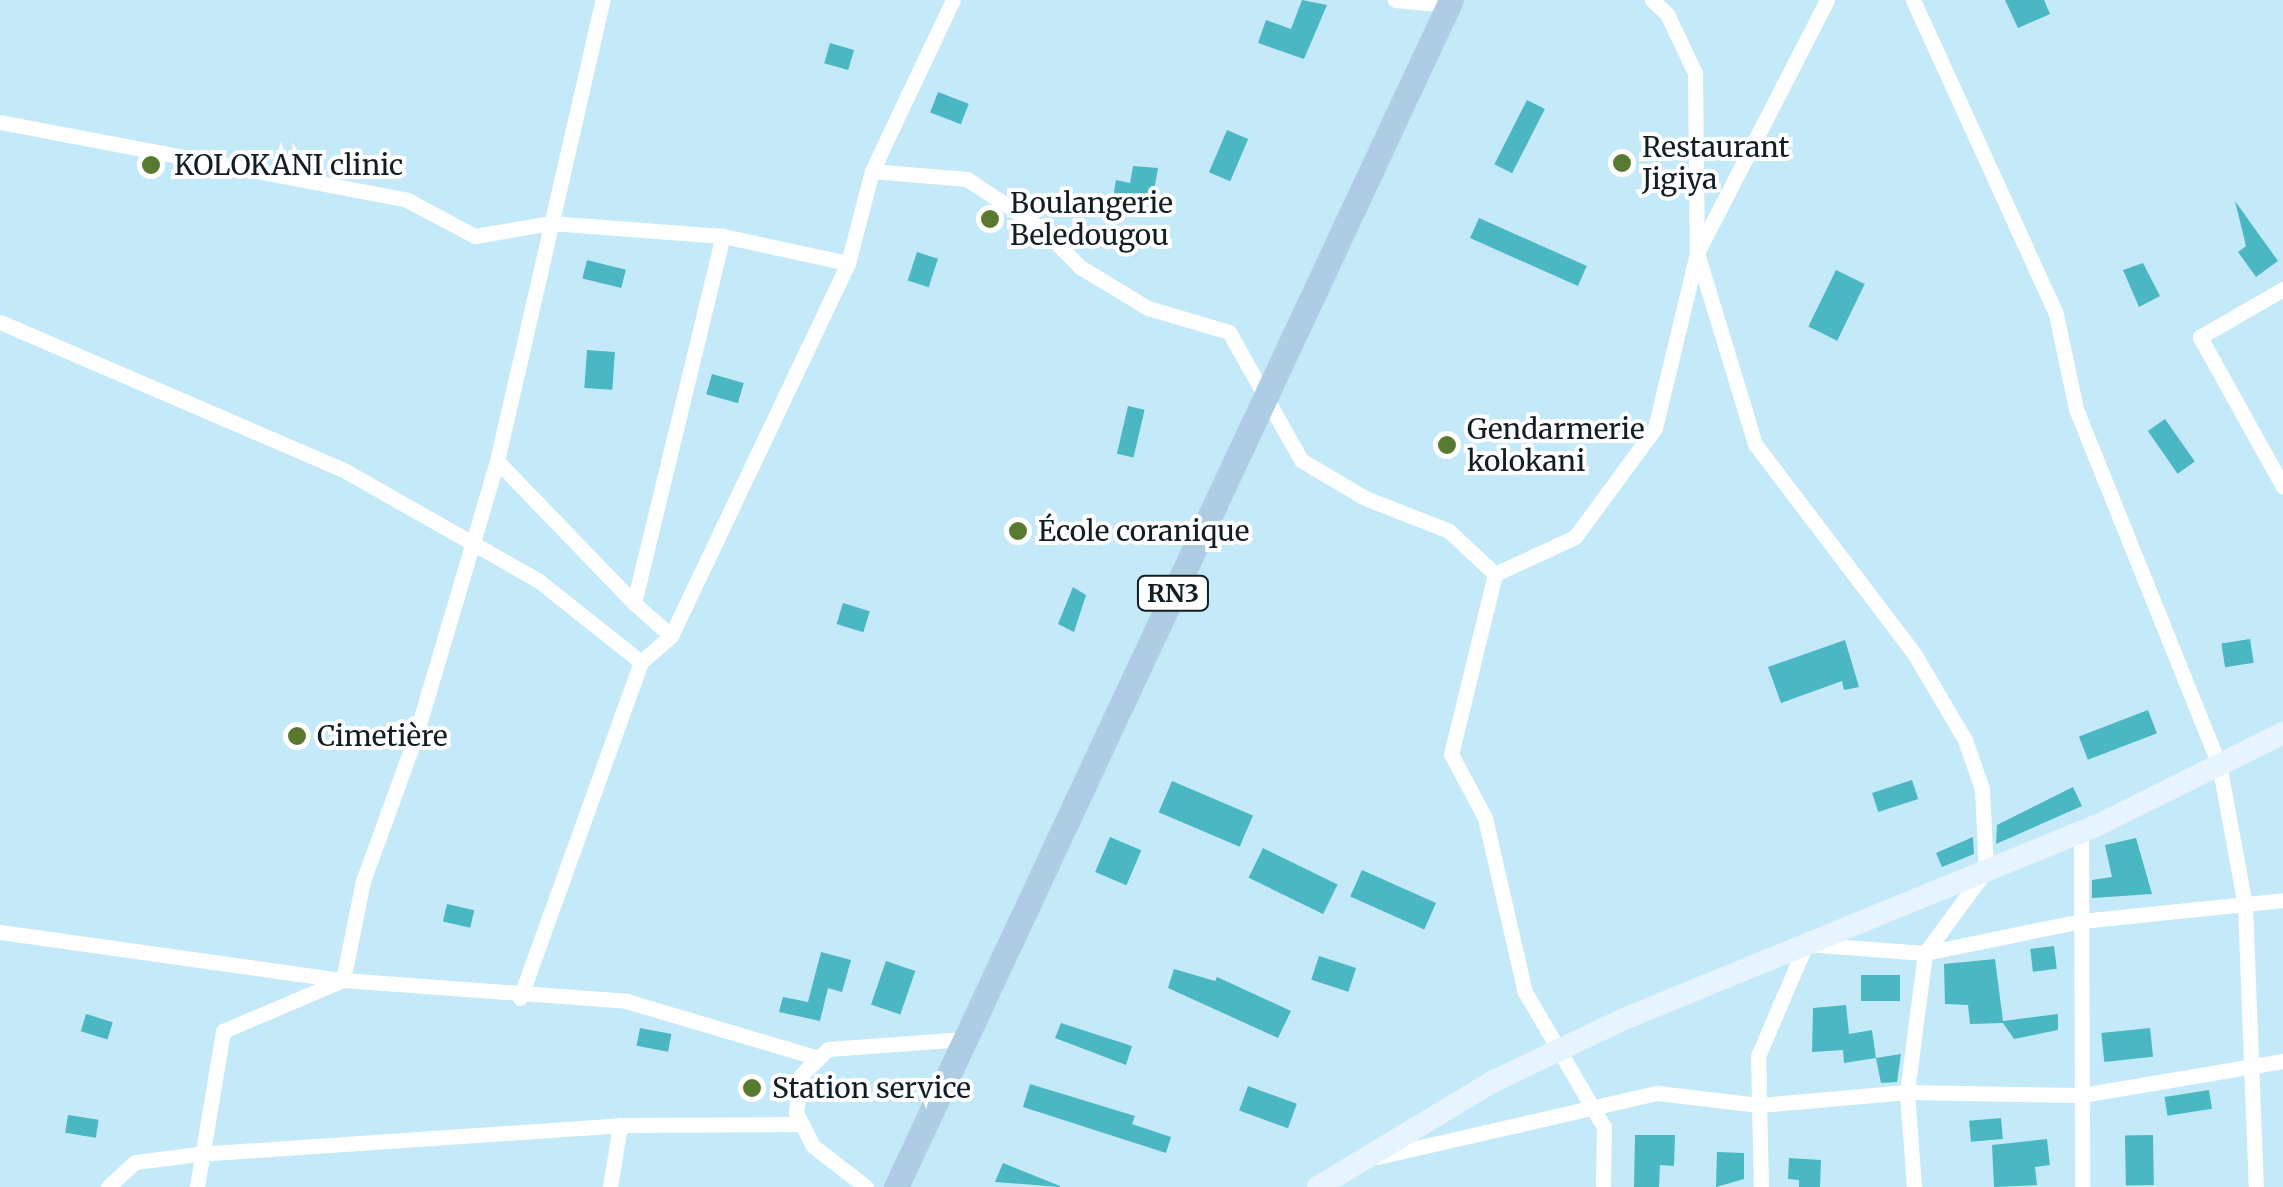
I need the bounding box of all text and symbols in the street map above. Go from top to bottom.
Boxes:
place label: Restaurant Jigiya [1642,130,1789,196]
place label: KOLOKANI clinic [174,148,403,182]
marker: KOLOKANI clinic [138,152,164,178]
marker: Restaurant Jigiya [1611,152,1633,174]
place label: Boulangerie Beledougou [1010,186,1173,252]
marker: Boulangerie Beledougou [979,208,1001,230]
place label: Gendarmerie kolokani [1467,412,1645,478]
marker: Gendarmerie kolokani [1436,434,1458,456]
place label: École coranique [1038,514,1249,548]
marker: École coranique [1007,520,1029,542]
road number: RN3 [1136,573,1210,613]
place label: Cimetière [317,719,448,753]
marker: Cimetière [286,725,308,747]
place label: Station service [772,1071,971,1105]
marker: Station service [741,1077,763,1099]

